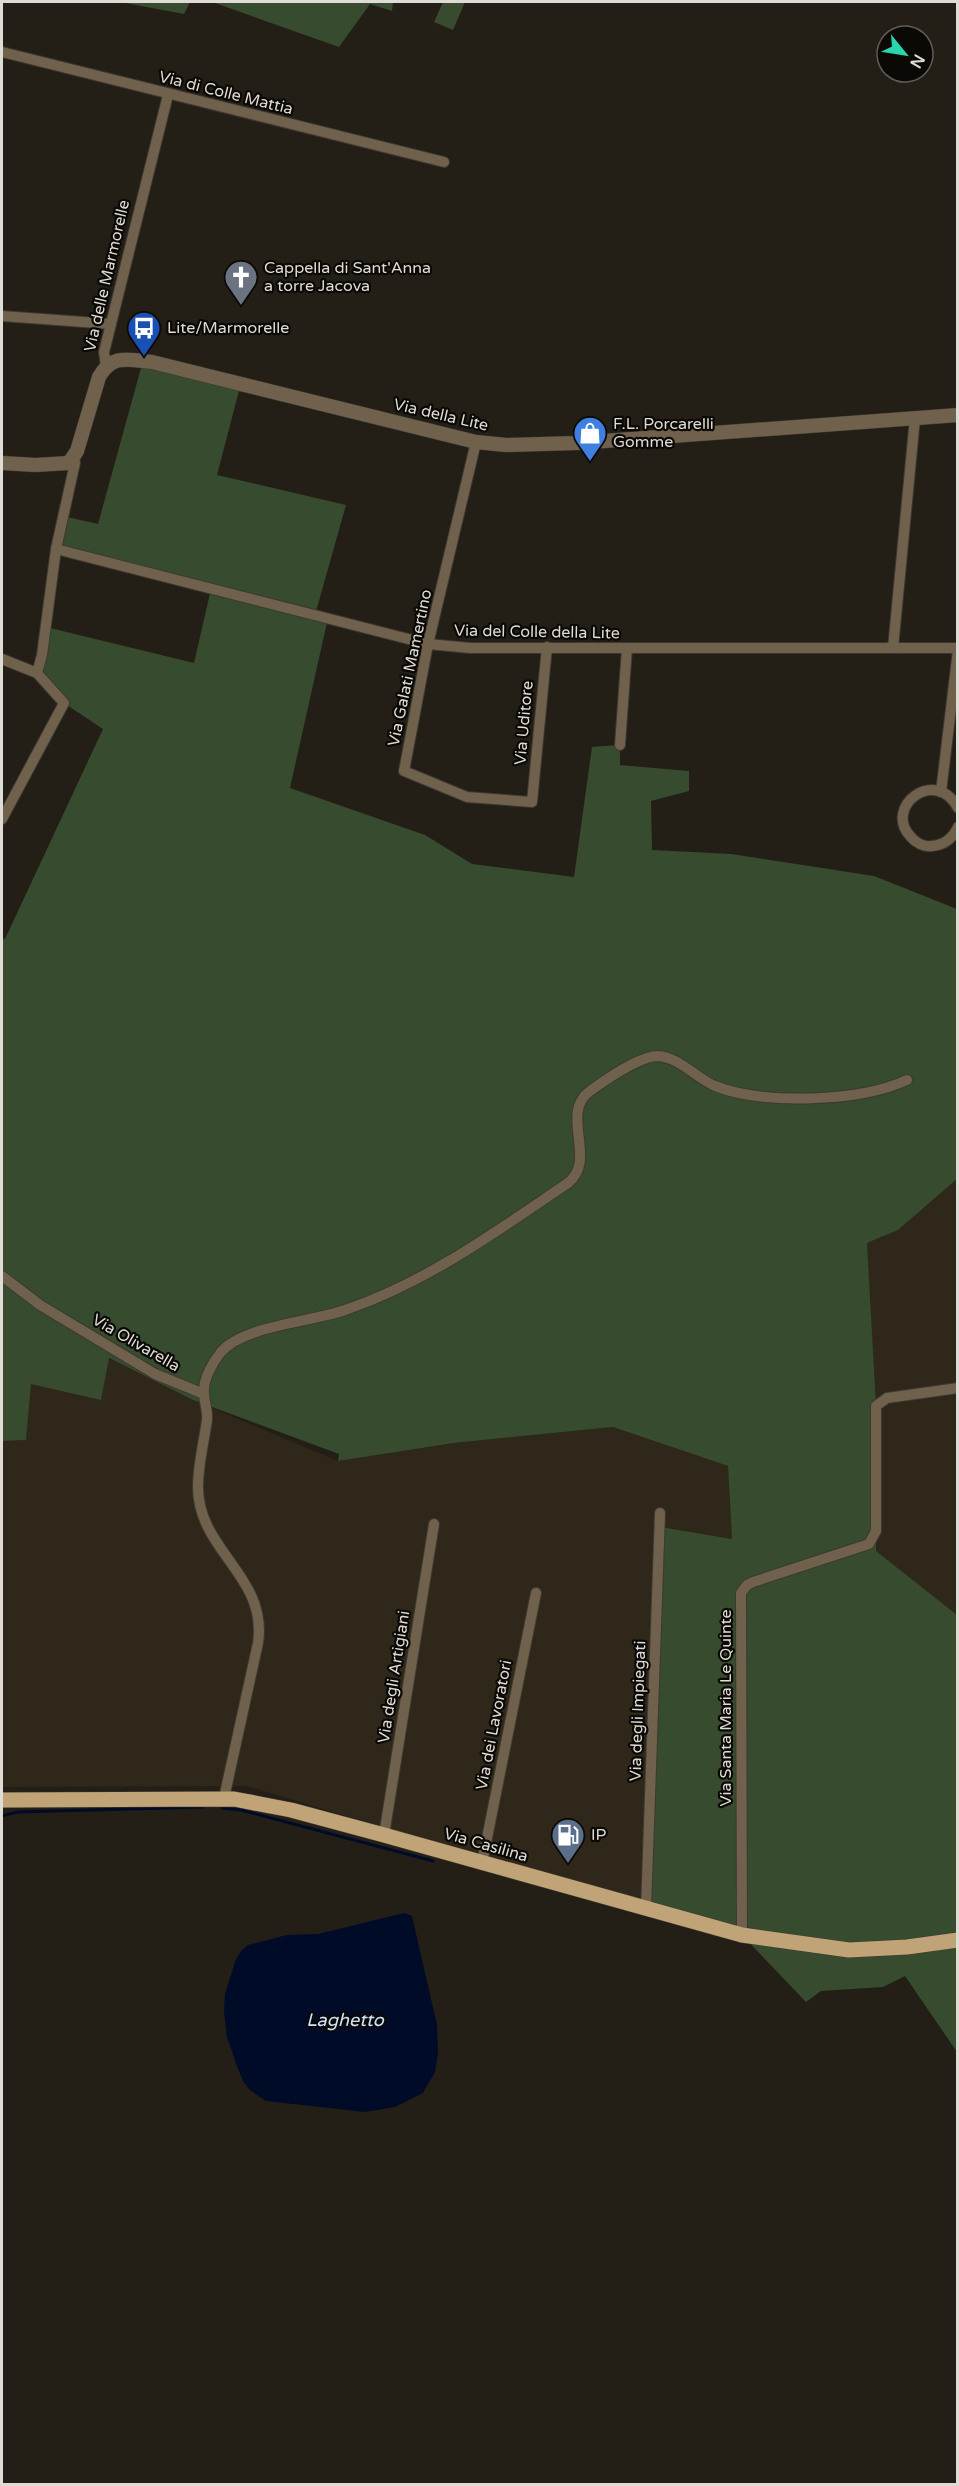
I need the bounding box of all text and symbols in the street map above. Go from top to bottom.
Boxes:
north arrow [875,24,935,84]
text: N [905,50,929,72]
street label: Via di Colle Mattia [157,67,295,119]
street label: Via delle Marmorelle [80,198,134,354]
place label: Cappella di Sant'Anna a torre Jacova [264,258,431,296]
church icon: Cappella di Sant'Anna a torre Jacova [223,259,259,306]
bus stop icon: Lite/Marmorelle [126,310,162,357]
place label: Lite/Marmorelle [167,318,289,338]
street label: Via della Lite [392,394,490,436]
place label: F.L. Porcarelli Gomme [613,414,714,452]
shop icon: F.L. Porcarelli Gomme [572,415,608,462]
street label: Via Galati Mamertino [384,588,436,748]
street label: Via del Colle della Lite [454,621,620,643]
street label: Via Uditore [510,680,538,766]
street label: Via Olivarella [88,1310,184,1376]
street label: Via degli Artigiani [374,1609,414,1745]
street label: Via Santa Maria Le Quinte [716,1609,736,1807]
street label: Via degli Impiegati [626,1640,650,1782]
street label: Via dei Lavoratori [472,1658,516,1792]
fuel station icon: IP [550,1817,586,1864]
street label: Via Casilina [442,1823,530,1867]
place label: IP [591,1825,607,1845]
water label: Laghetto [306,2009,385,2031]

